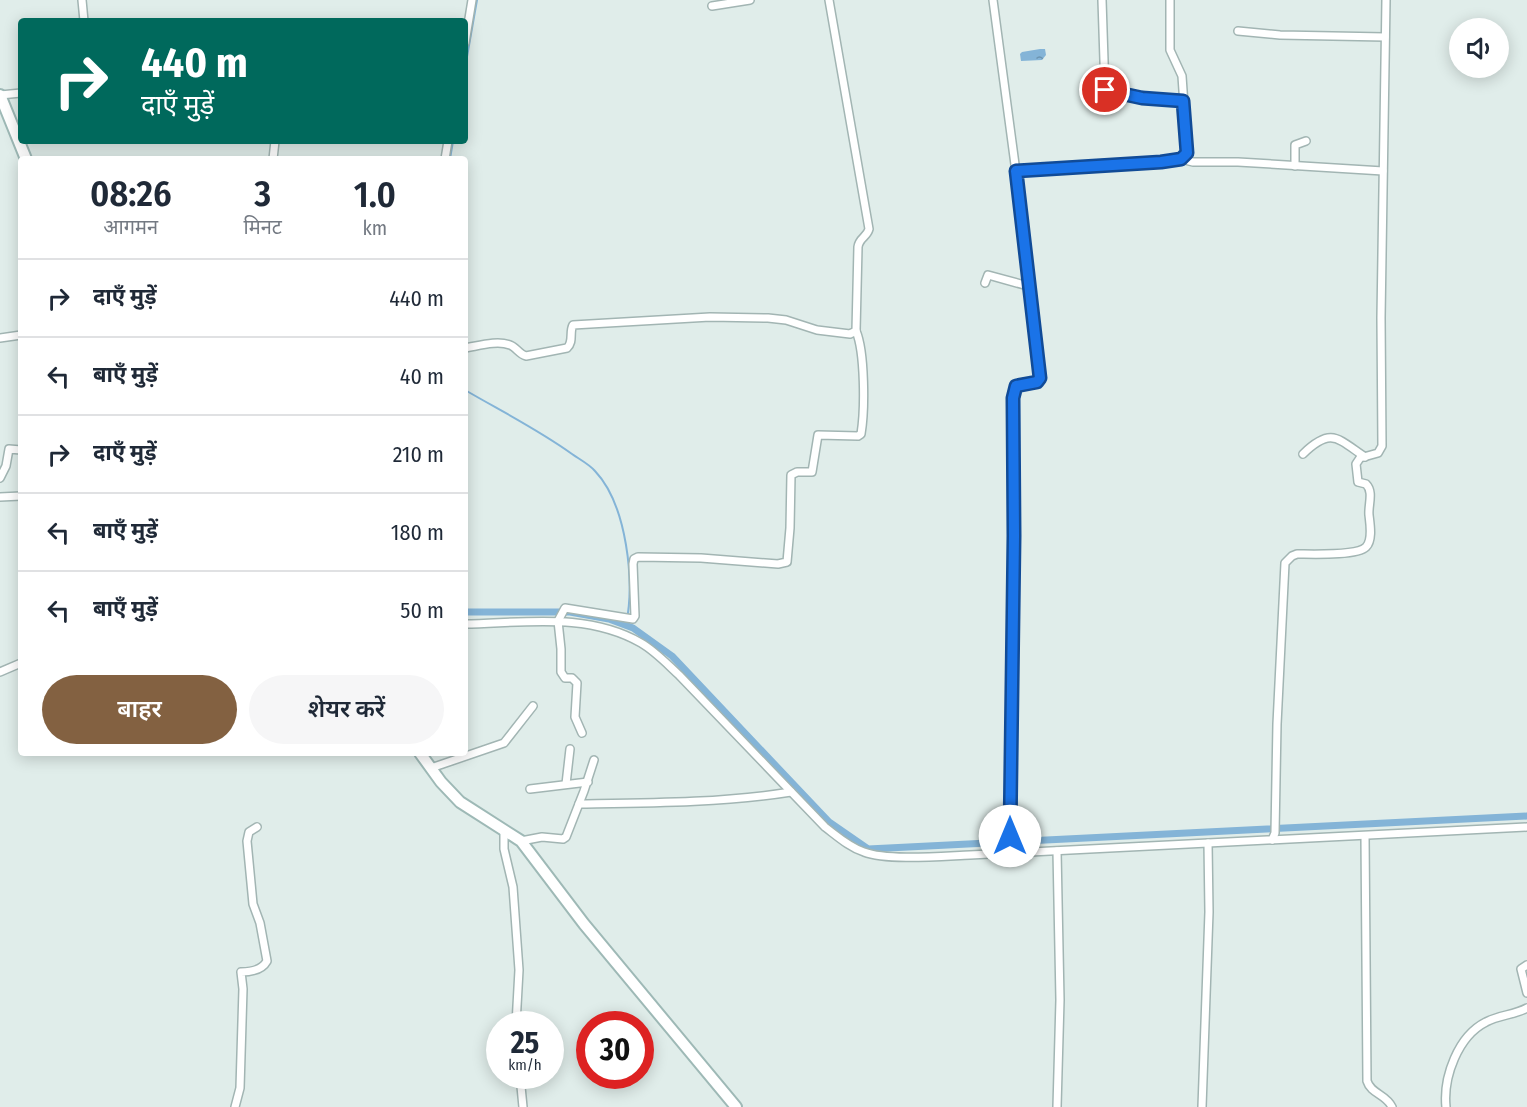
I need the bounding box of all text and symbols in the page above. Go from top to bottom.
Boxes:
map controls [1449,18,1509,78]
button: sound [1449,18,1509,78]
text: 440 m [141,38,248,88]
icon: right [42,42,120,120]
pin [1079,64,1130,115]
icon: arrive [1088,73,1121,106]
text: दाएँ मुड़ें [141,89,214,121]
text: 08:26 [90,172,171,216]
text: 3 [254,172,271,216]
text: 1.0 [354,173,396,217]
text: आगमन [103,215,158,239]
text: मिनट [244,215,282,239]
text: km [363,216,387,240]
icon: right [42,282,75,315]
text: दाएँ मुड़ें [93,283,157,310]
text: 440 m [389,285,444,312]
icon: left [42,360,75,393]
text: बाएँ मुड़ें [93,361,158,388]
text: 40 m [400,363,444,390]
icon: right [42,438,75,471]
text: दाएँ मुड़ें [93,439,157,466]
text: 210 m [393,441,444,468]
icon: left [42,516,75,549]
text: बाएँ मुड़ें [93,517,158,544]
text: 180 m [391,519,444,546]
icon: left [42,594,75,627]
text: बाएँ मुड़ें [93,595,158,622]
text: 50 m [400,597,444,624]
button: बाहर [42,675,237,744]
button: शेयर करें [249,675,444,744]
position arrow [978,804,1042,868]
speed limit sign: 30 [576,1011,654,1089]
text: 25 [511,1025,539,1061]
text: km/h [508,1056,542,1074]

